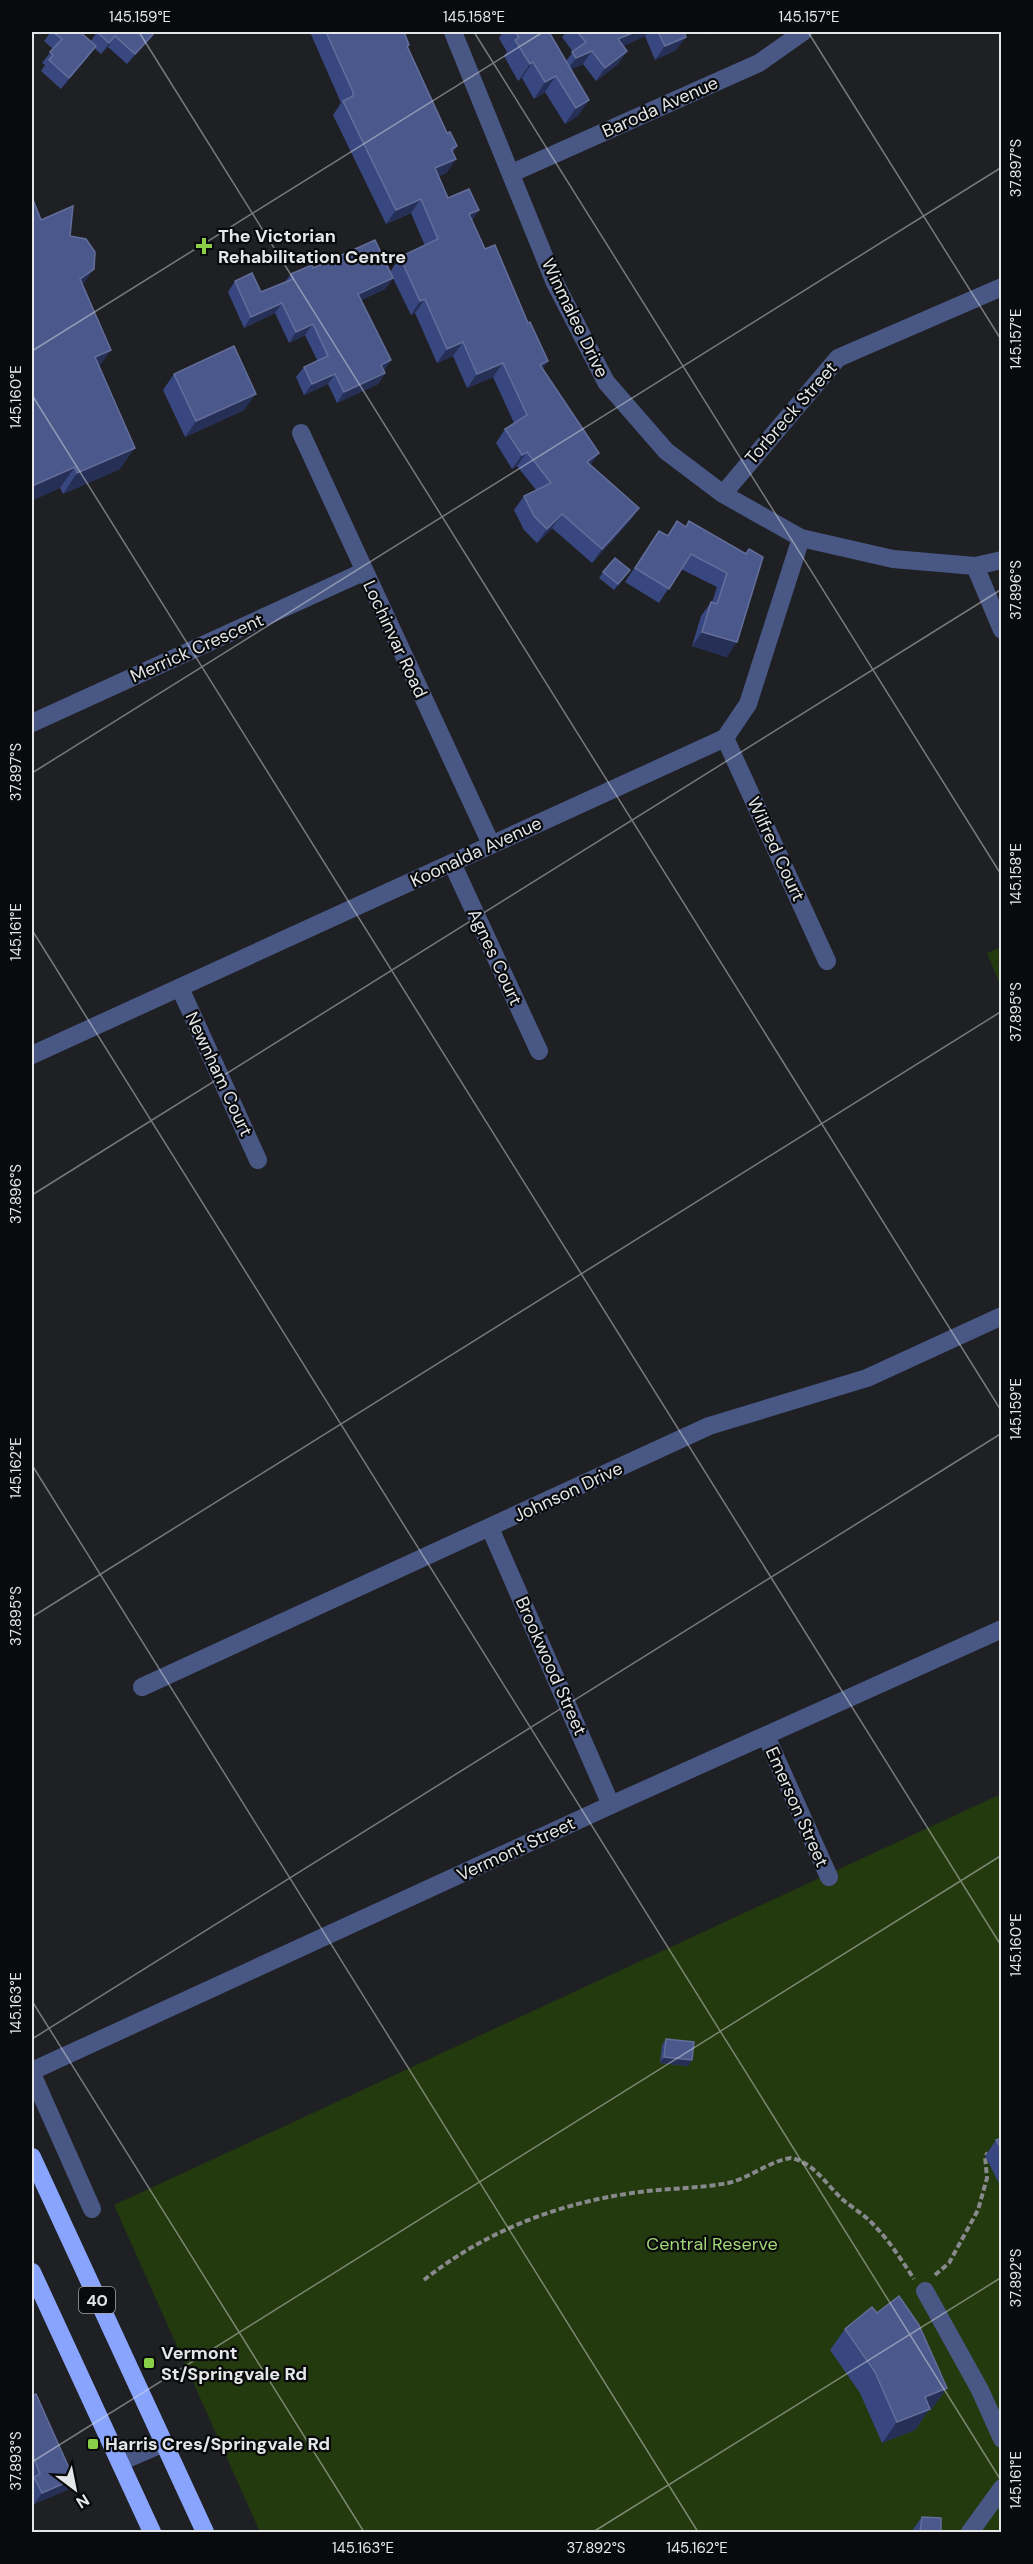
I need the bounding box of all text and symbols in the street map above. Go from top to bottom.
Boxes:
text: 145.159°E [109,7,171,27]
text: 145.158°E [443,7,505,27]
text: 145.157°E [779,7,839,27]
street label: Baroda Avenue [598,71,722,143]
text: 37.897°S [1006,139,1026,197]
place label: The Victorian Rehabilitation Centre [218,224,406,269]
marker: The Victorian Rehabilitation Centre [195,237,213,255]
street label: Winmalee Drive [536,254,614,382]
text: 145.157°E [1006,309,1026,369]
street label: Torbreck Street [740,357,842,469]
text: 145.160°E [6,365,26,429]
text: 37.896°S [1006,560,1026,620]
street label: Lochinvar Road [357,576,433,702]
street label: Merrick Crescent [127,608,267,688]
text: 37.897°S [6,743,26,801]
street label: Wilfred Court [741,793,811,905]
street label: Koonalda Avenue [406,811,546,893]
text: 145.158°E [1006,843,1026,905]
text: 145.161°E [6,903,26,961]
street label: Agnes Court [462,905,528,1009]
text: 37.895°S [1006,982,1026,1042]
street label: Newnham Court [180,1008,258,1140]
text: 37.896°S [6,1164,26,1224]
text: 145.159°E [1006,1378,1026,1440]
text: 145.162°E [6,1437,26,1499]
street label: Johnson Drive [510,1456,626,1528]
text: 37.895°S [6,1586,26,1646]
street label: Brookwood Street [510,1593,592,1739]
street label: Emerson Street [760,1743,834,1871]
street label: Vermont Street [453,1811,579,1887]
text: 145.160°E [1006,1913,1026,1977]
text: 145.163°E [6,1972,26,2034]
park label: Central Reserve [646,2232,778,2256]
text: 37.892°S [1006,2248,1026,2308]
road number: 40 [79,2287,115,2313]
place label: Vermont St/Springvale Rd [161,2341,307,2386]
marker: Vermont St/Springvale Rd [142,2356,156,2370]
text: 37.893°S [6,2431,26,2491]
place label: Harris Cres/Springvale Rd [105,2432,330,2456]
marker: Harris Cres/Springvale Rd [86,2437,100,2451]
text: 145.161°E [1006,2451,1026,2509]
north arrow [45,2459,105,2519]
text: N [72,2489,93,2513]
text: 145.163°E [332,2538,394,2558]
text: 37.892°S [566,2538,626,2558]
text: 145.162°E [666,2538,728,2558]

